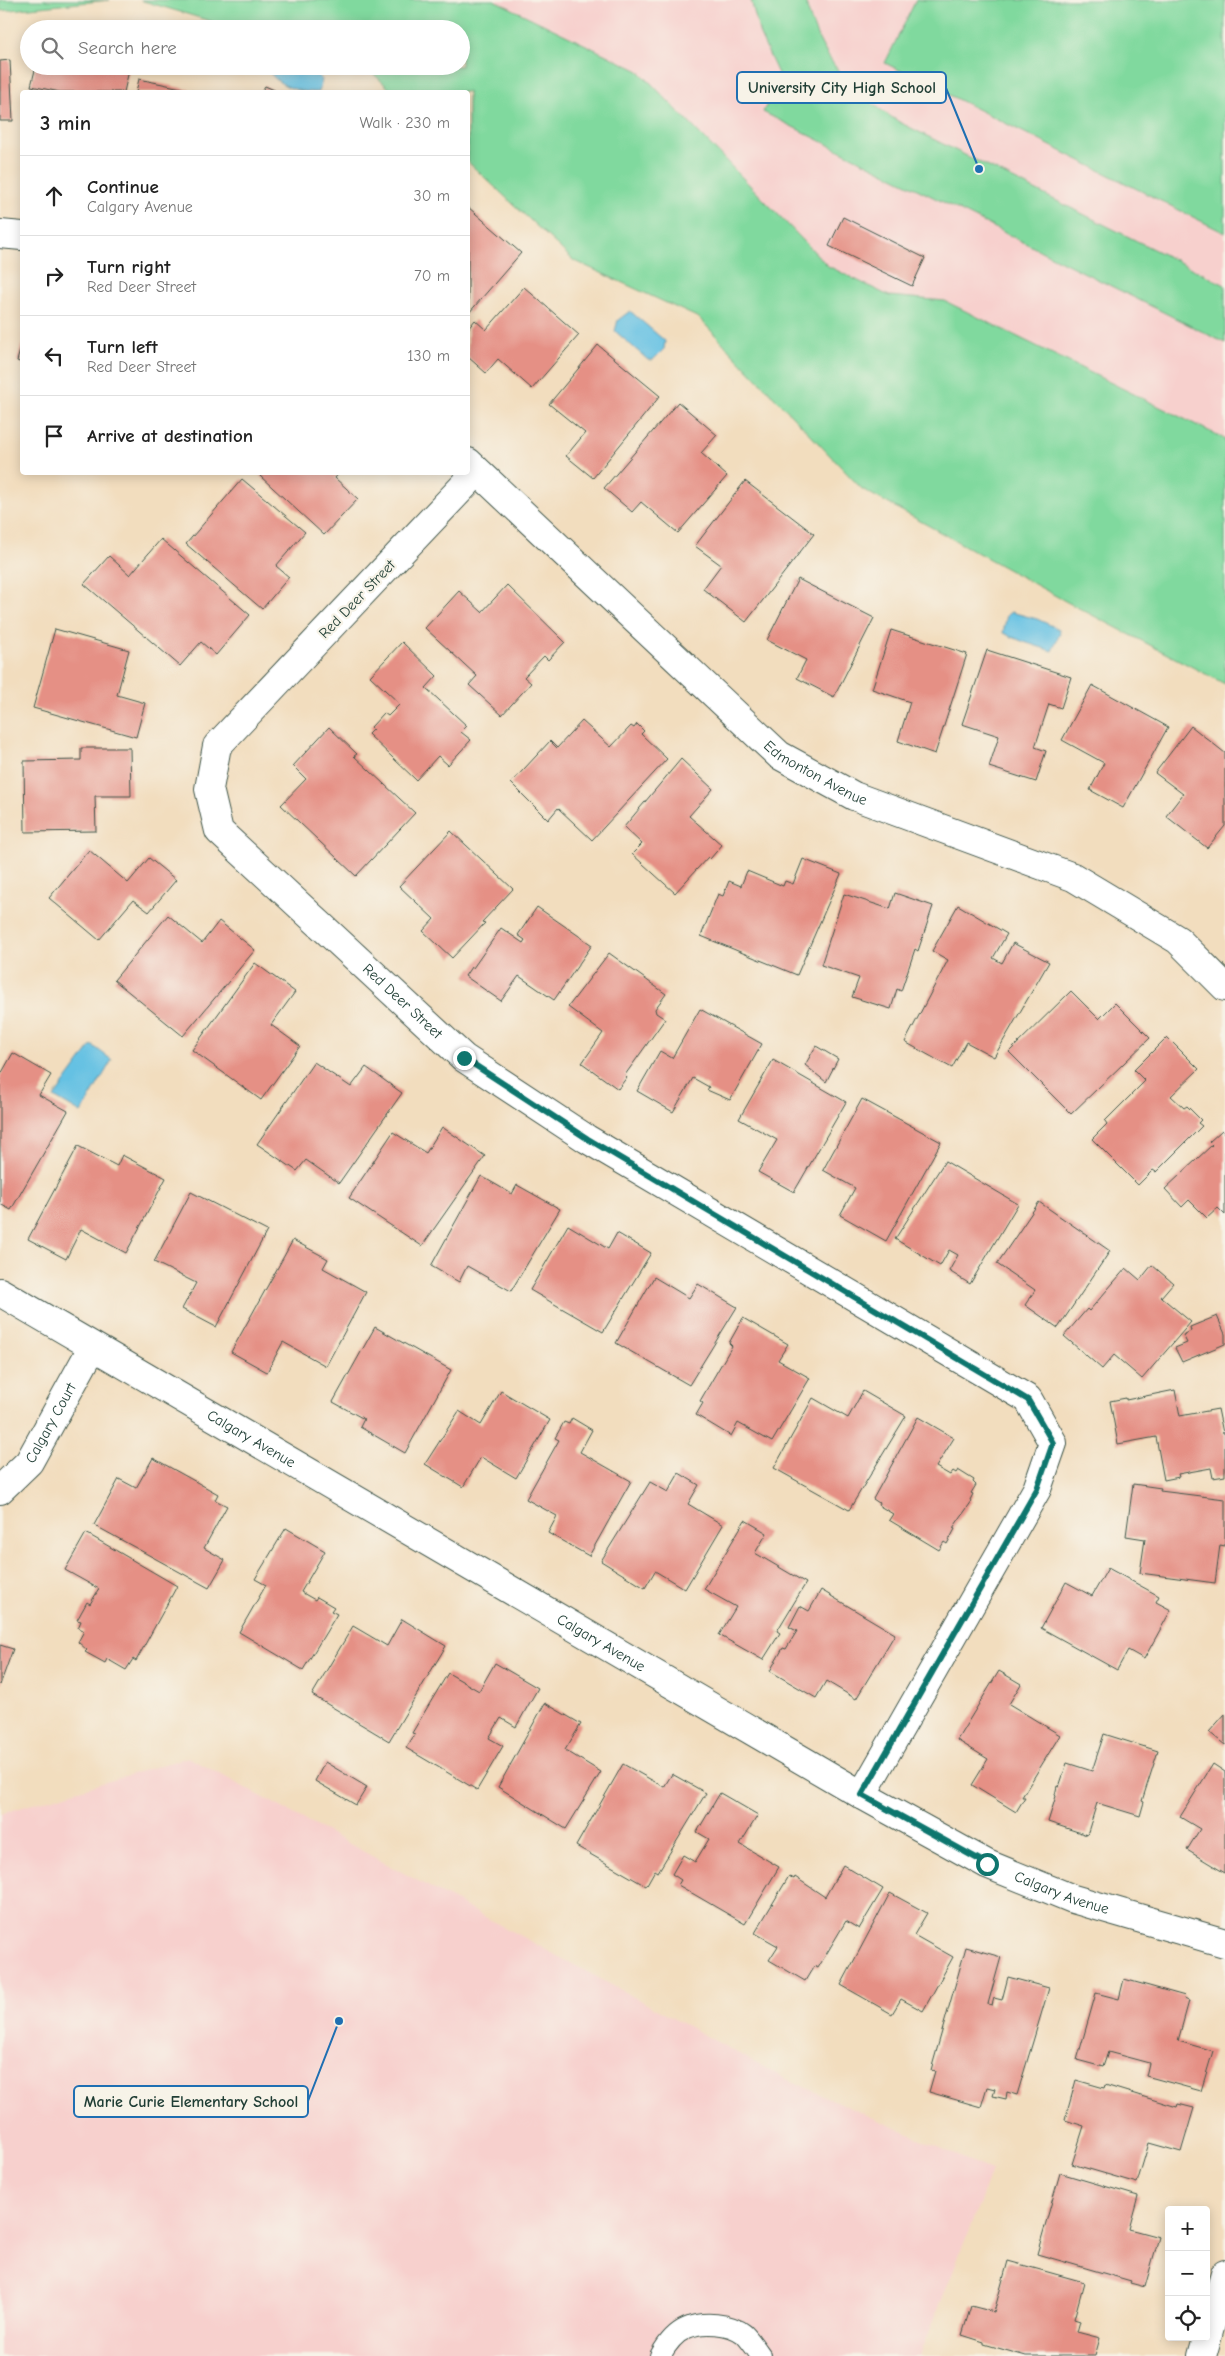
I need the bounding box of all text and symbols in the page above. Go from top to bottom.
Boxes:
search box [20,20,470,75]
icon: search [38,34,66,62]
text: Search here [78,37,177,59]
callout: University City High School [737,72,946,103]
text: University City High School [748,79,936,97]
text: 3 min [40,111,91,135]
text: Walk · 230 m [359,114,450,132]
text: Continue [87,176,159,198]
icon: ahead [40,182,68,210]
text: 30 m [414,187,450,205]
text: Calgary Avenue [87,198,193,216]
text: Turn right [87,256,171,278]
icon: right [40,262,68,290]
text: 70 m [414,267,450,285]
text: Red Deer Street [87,278,196,296]
text: Turn left [87,336,158,358]
icon: left [40,342,68,370]
text: 130 m [407,347,450,365]
text: Red Deer Street [87,358,196,376]
icon: arrive [40,422,68,450]
text: Arrive at destination [87,425,253,447]
street label: Red Deer Street [315,555,399,642]
street label: Edmonton Avenue [760,736,870,809]
street label: Red Deer Street [359,960,447,1043]
route end [453,1047,476,1070]
street label: Calgary Court [21,1379,80,1466]
street label: Calgary Avenue [204,1406,299,1472]
street label: Calgary Avenue [554,1610,649,1676]
route start [976,1853,999,1876]
street label: Calgary Avenue [1012,1867,1112,1918]
callout: Marie Curie Elementary School [74,2086,308,2117]
text: Marie Curie Elementary School [84,2093,298,2111]
map controls [1165,2206,1210,2341]
button: + [1165,2206,1210,2251]
button: − [1165,2251,1210,2296]
button: locate [1165,2296,1210,2341]

